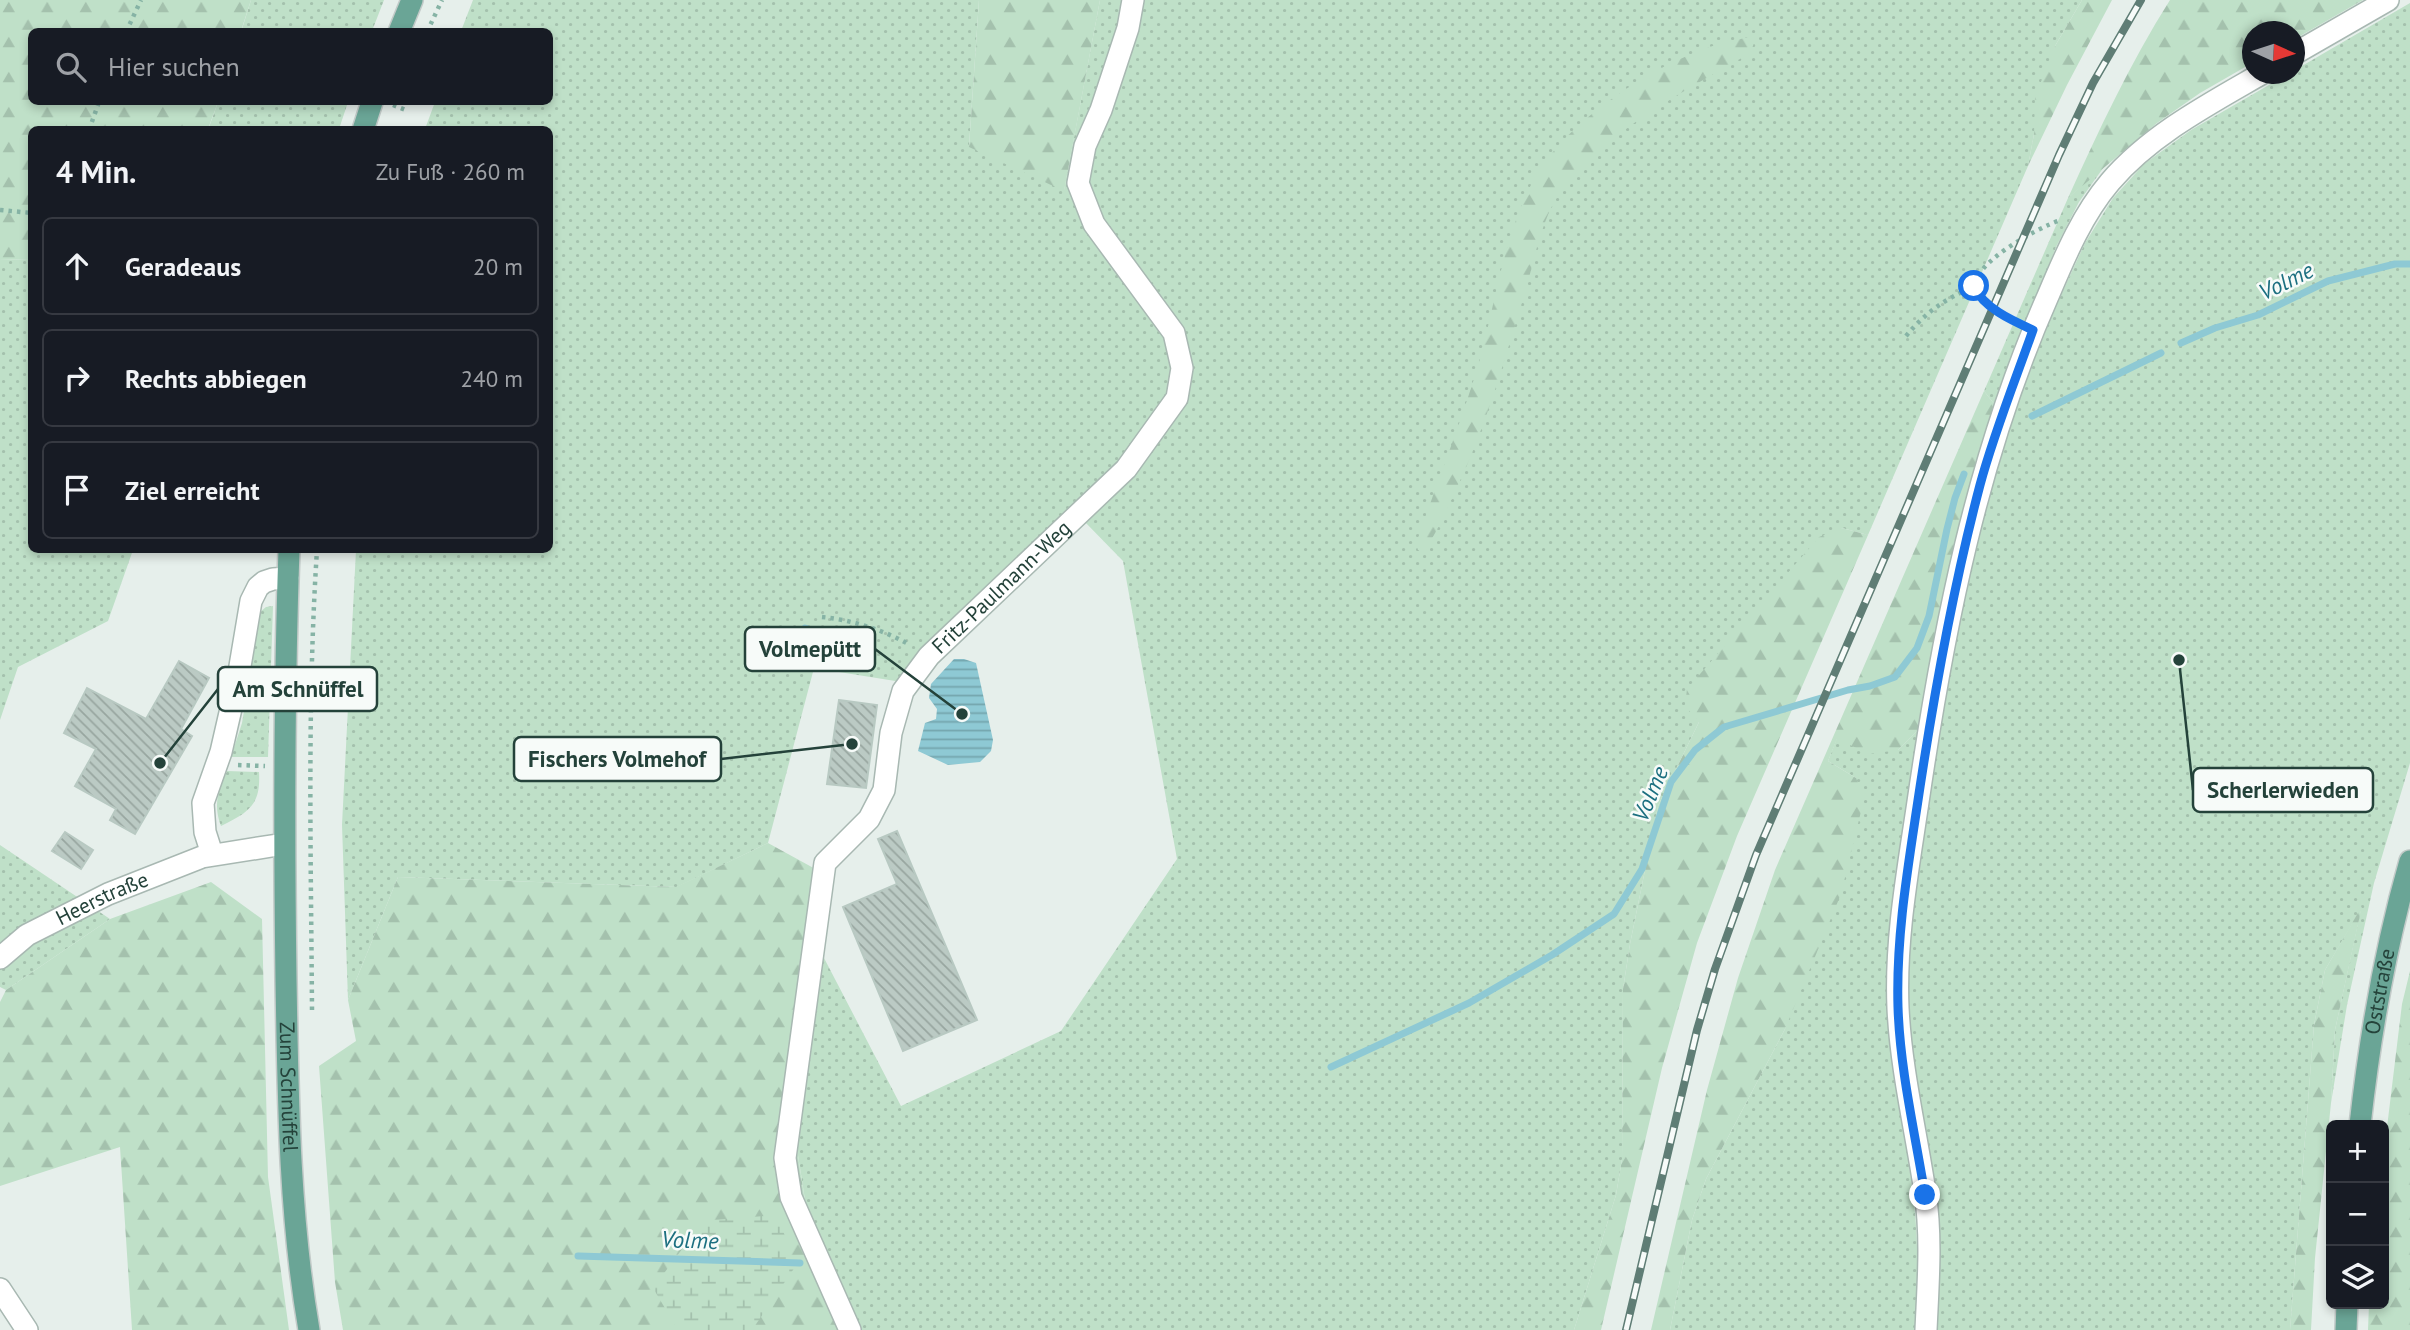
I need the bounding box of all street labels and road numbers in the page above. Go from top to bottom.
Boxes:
street label: Fritz-Paulmann-Weg [926,514,1076,659]
street label: Heerstraße [51,865,152,931]
street label: Oststraße [2358,946,2401,1036]
street label: Zum Schnüffel [274,1022,305,1152]

